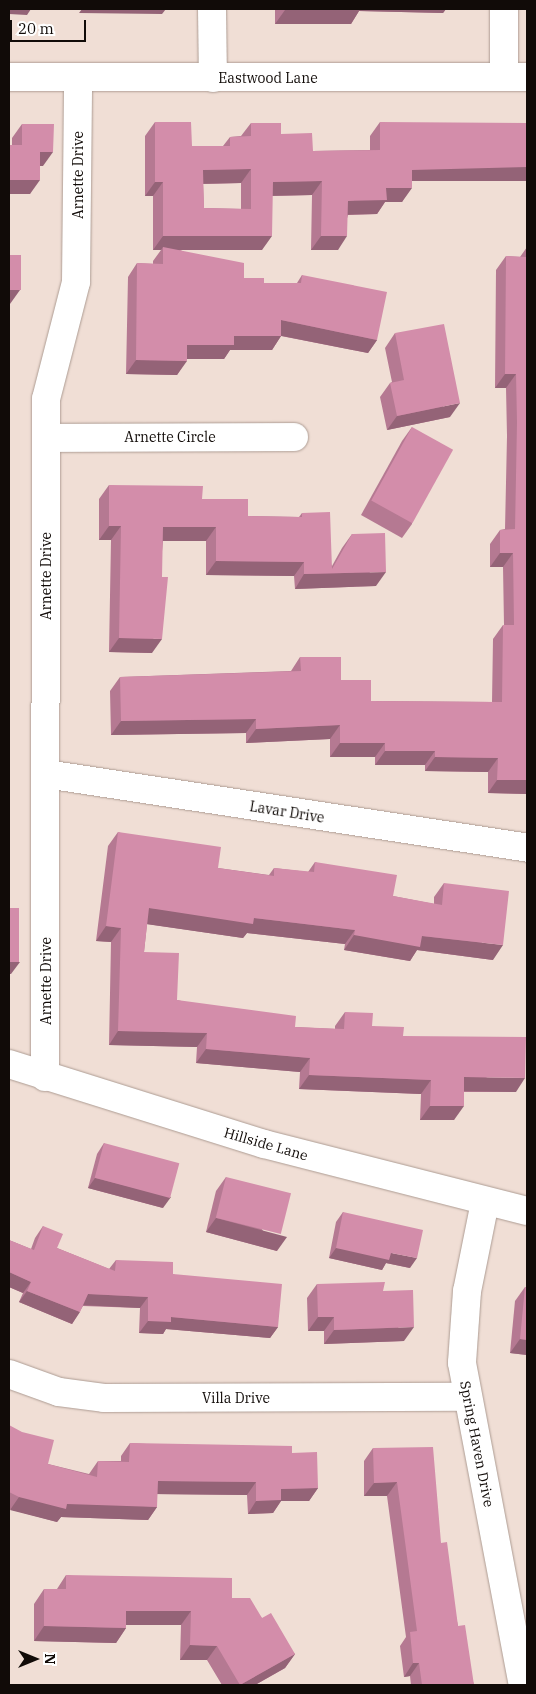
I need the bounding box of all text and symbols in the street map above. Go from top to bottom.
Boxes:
scale bar [12,10,89,42]
text: 20 m [18,19,54,38]
street label: Eastwood Lane [218,70,318,86]
street label: Arnette Drive [70,131,86,219]
street label: Arnette Circle [124,429,216,445]
street label: Arnette Drive [38,532,54,620]
street label: Lavar Drive [248,798,326,826]
street label: Arnette Drive [38,937,54,1025]
street label: Hillside Lane [222,1124,310,1164]
street label: Spring Haven Drive [457,1380,497,1508]
street label: Villa Drive [202,1390,270,1406]
north arrow [10,1634,60,1684]
text: N [41,1653,59,1665]

